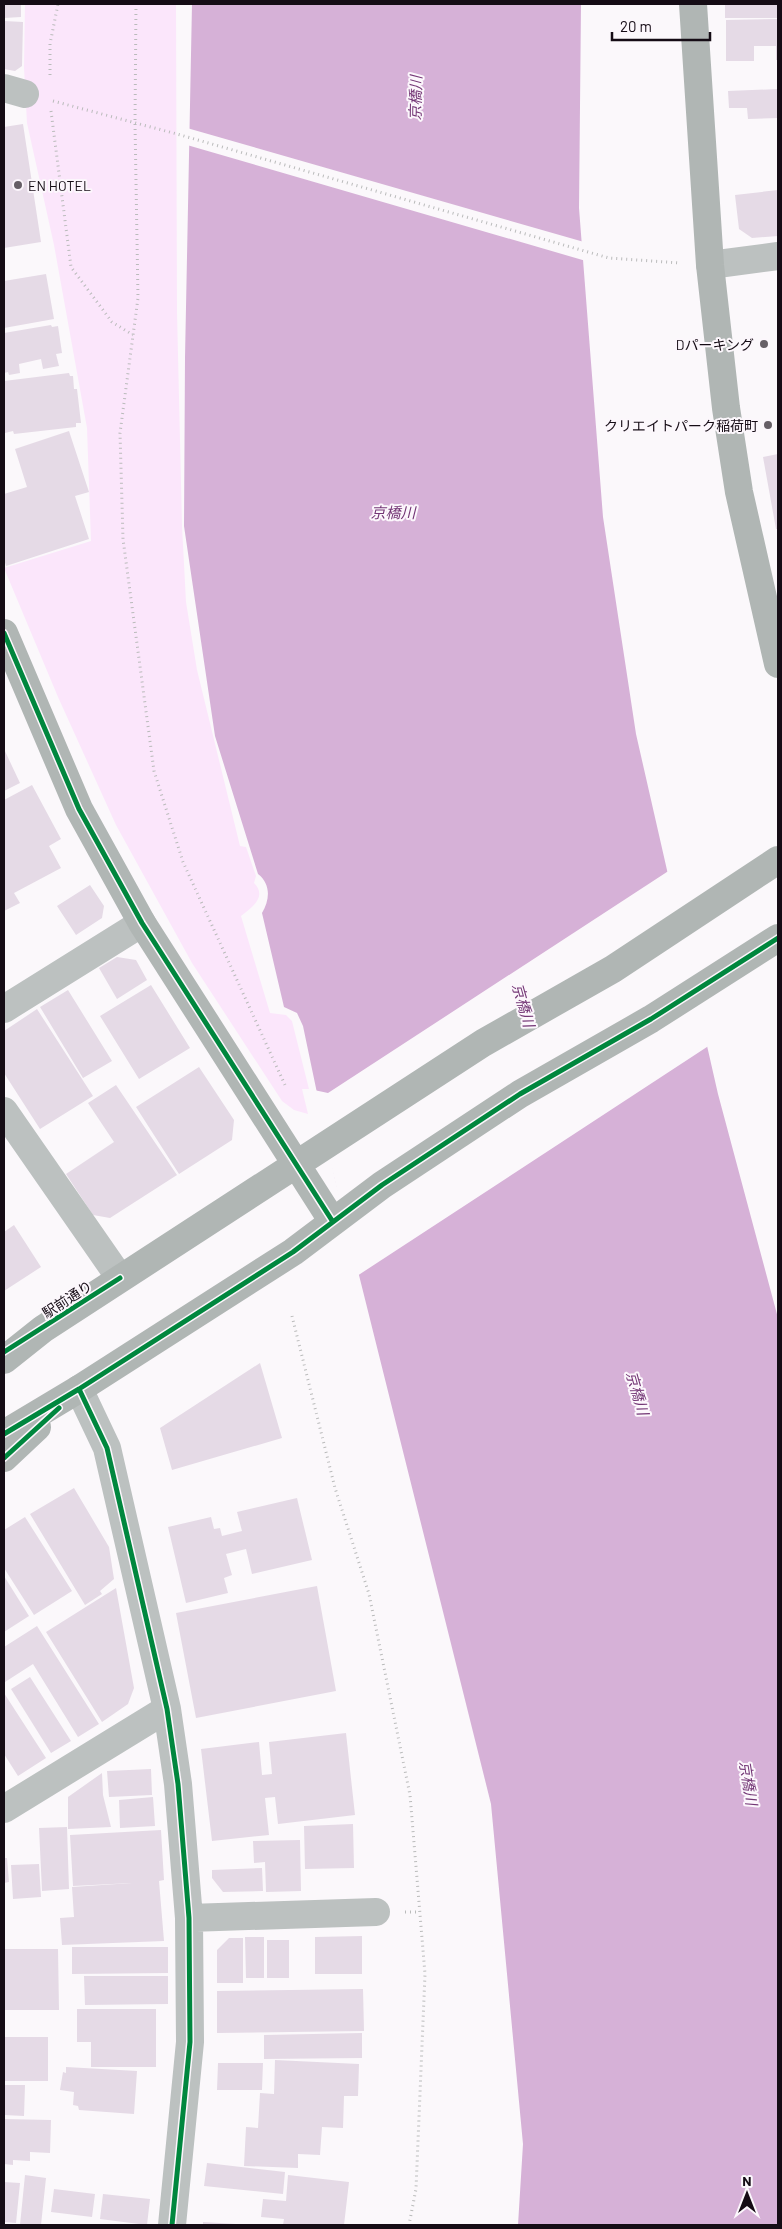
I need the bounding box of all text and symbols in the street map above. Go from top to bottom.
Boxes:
scale bar [612,10,710,42]
text: 20 m [620,17,652,35]
water label: 京橋川 [406,73,424,121]
place label: EN HOTEL [28,177,91,194]
marker: EN HOTEL [12,179,24,191]
place label: Dパーキング [676,336,754,353]
marker: Dパーキング [758,338,770,350]
place label: クリエイトパーク稲荷町 [604,417,758,434]
marker: クリエイトパーク稲荷町 [762,419,774,431]
water label: 京橋川 [370,503,417,521]
water label: 京橋川 [509,981,539,1031]
street label: 駅前通り [39,1277,95,1321]
water label: 京橋川 [623,1369,653,1419]
water label: 京橋川 [737,1759,762,1809]
north arrow [722,2169,772,2219]
text: N [742,2172,752,2189]

